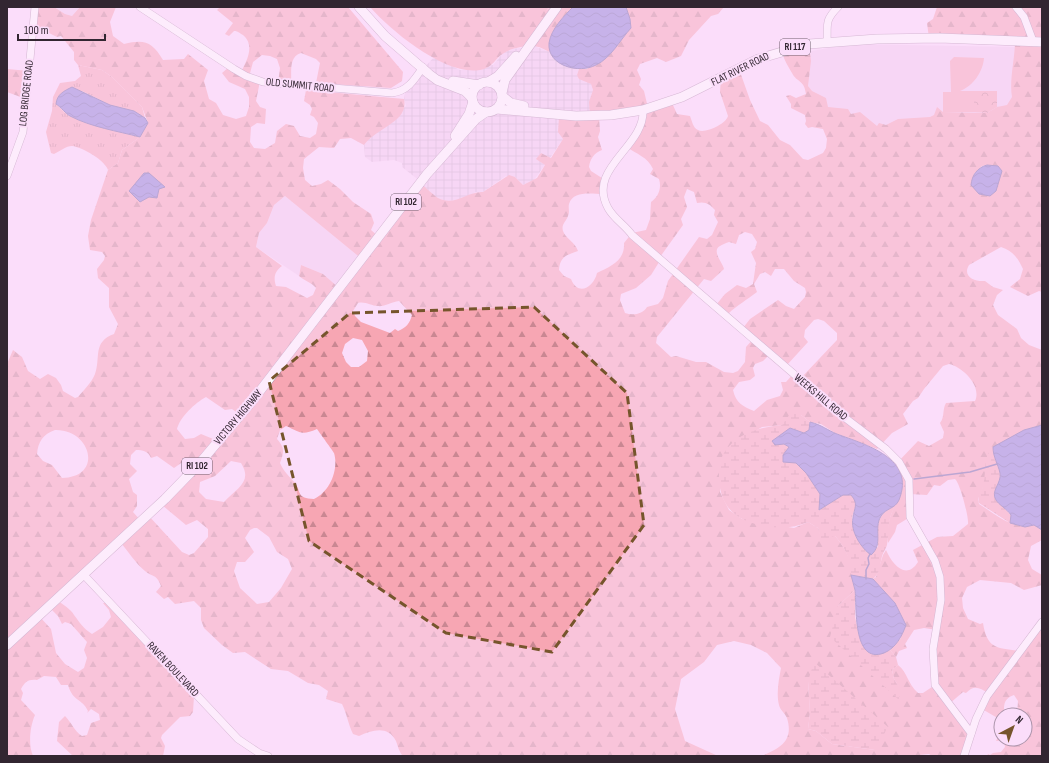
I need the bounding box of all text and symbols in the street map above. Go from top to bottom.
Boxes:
scale bar [18,16,105,42]
text: 100 m [24,23,49,38]
road number: RI 117 [780,39,810,55]
street label: FLAT RIVER ROAD [709,49,771,89]
street label: LOG BRIDGE ROAD [16,59,36,127]
street label: OLD SUMMIT ROAD [265,75,335,95]
road number: RI 102 [391,194,421,210]
street label: WEEKS HILL ROAD [792,371,850,423]
street label: VICTORY HIGHWAY [211,386,265,447]
road number: RI 102 [182,458,212,474]
street label: RAVEN BOULEVARD [144,639,202,699]
north arrow [993,707,1033,747]
text: N [1013,713,1026,727]

